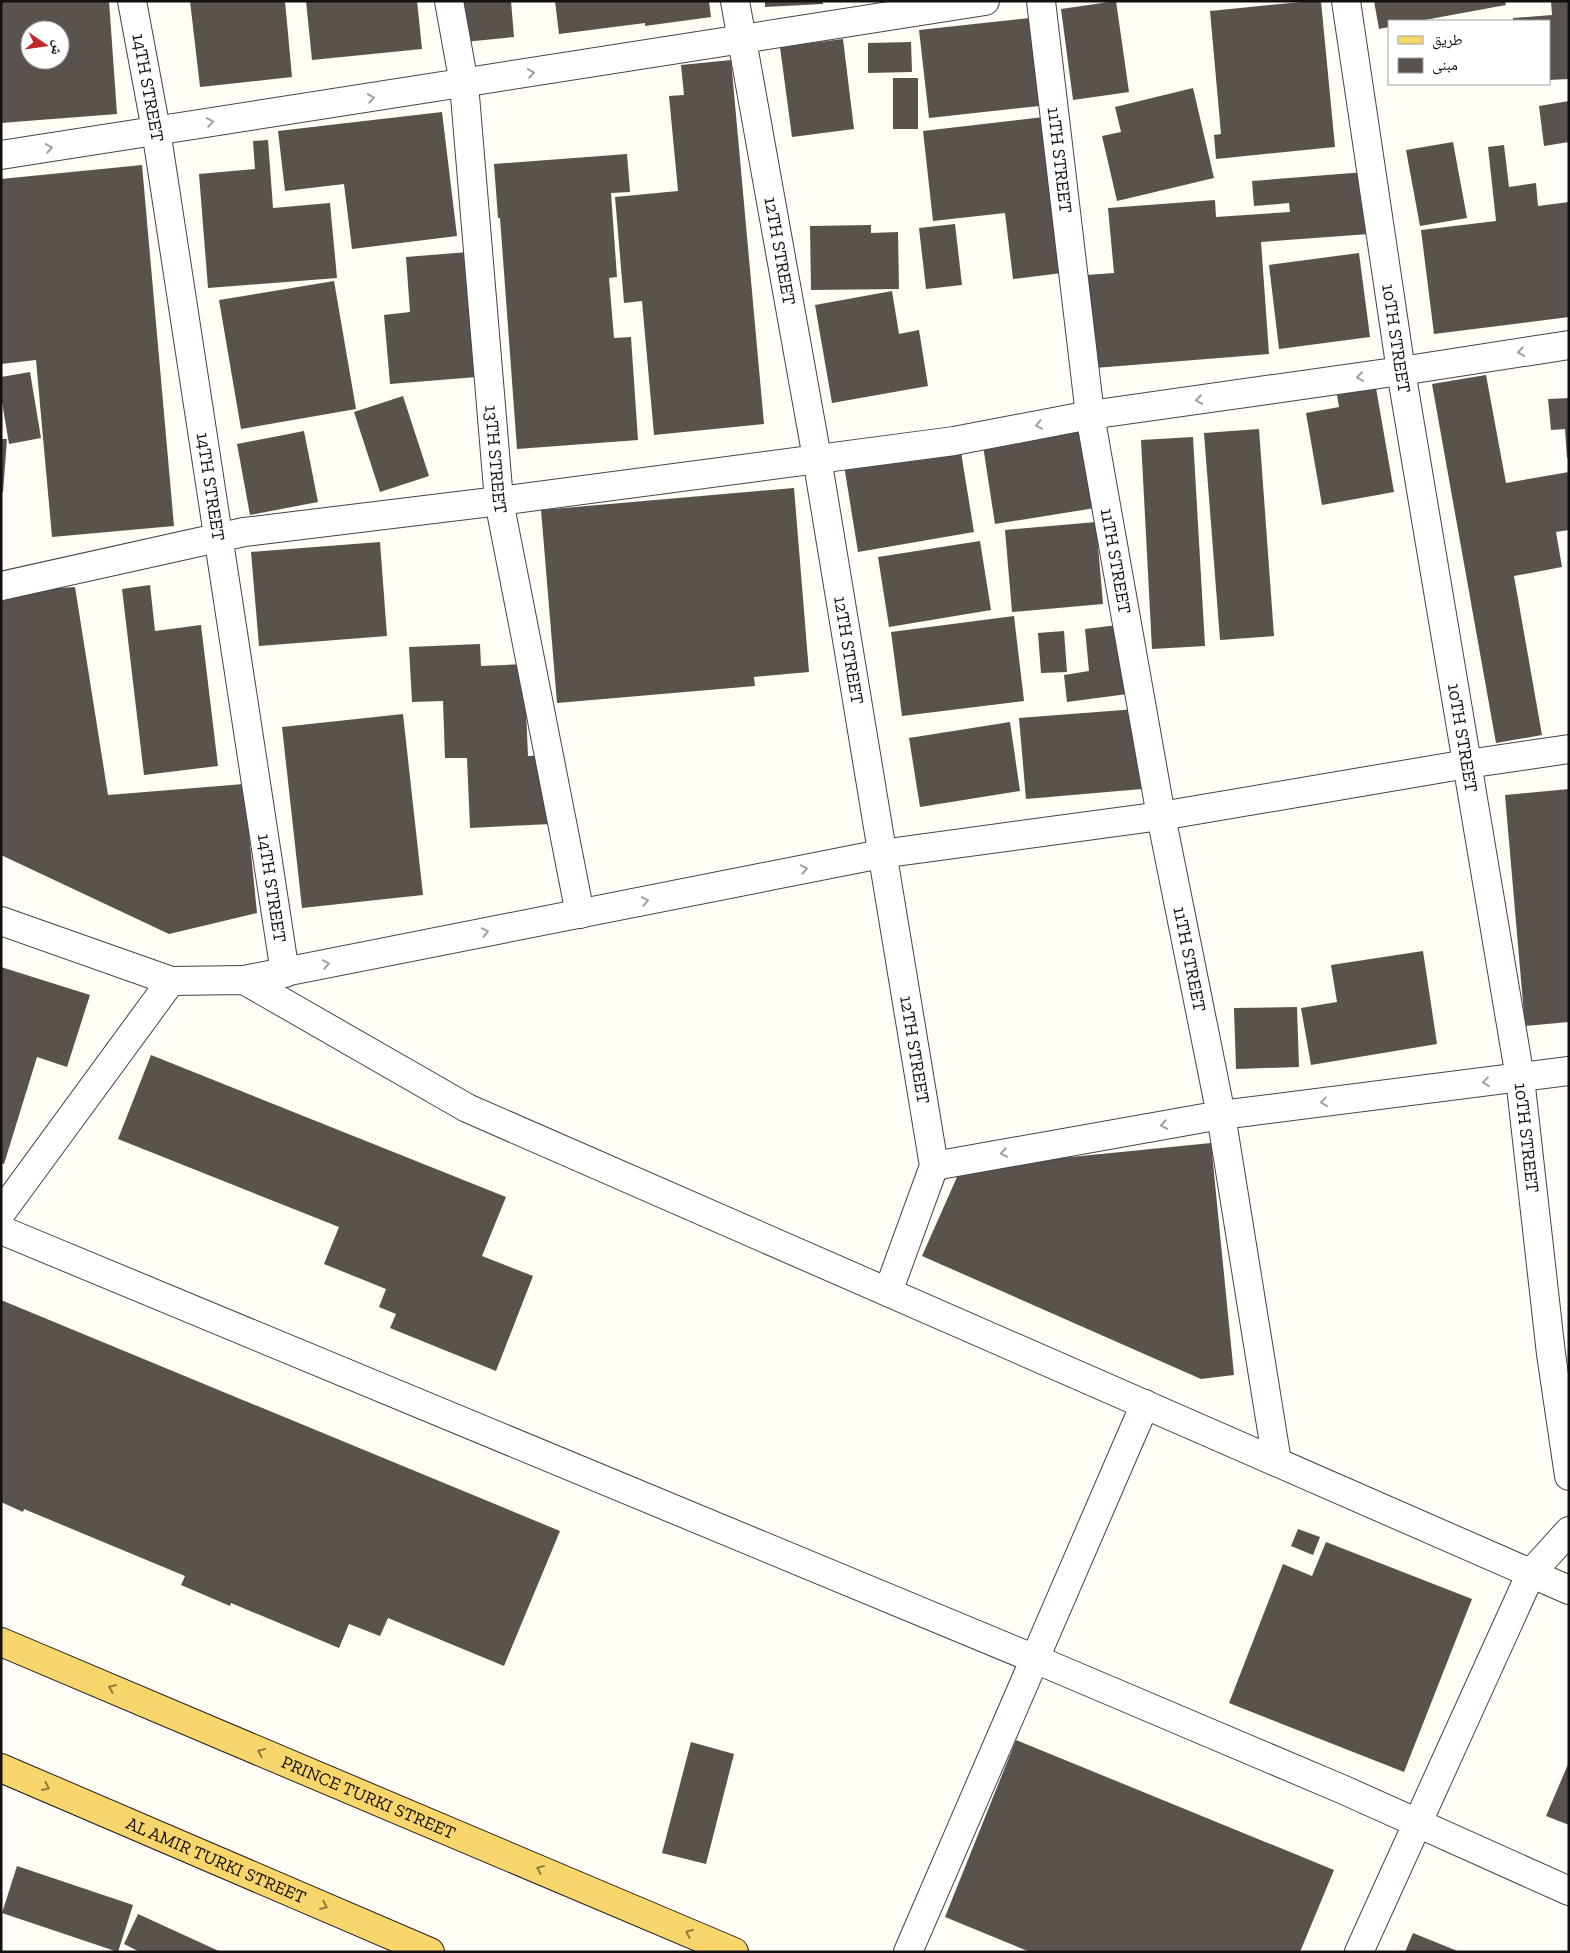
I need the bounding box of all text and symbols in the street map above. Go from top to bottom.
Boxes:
north arrow [20,20,70,70]
legend [1388,20,1550,85]
text: طريق [1432,31,1463,50]
street label: 14TH STREET [127,32,169,143]
text: ش [47,39,67,57]
text: مبنى [1432,56,1458,75]
one-way arrow [527,69,536,79]
one-way arrow [366,93,375,103]
street label: 11TH STREET [1043,106,1077,214]
one-way arrow [206,117,214,128]
one-way arrow [45,143,54,153]
street label: 12TH STREET [759,195,800,307]
street label: 10TH STREET [1377,282,1416,395]
one-way arrow [1516,346,1524,357]
one-way arrow [1356,371,1364,381]
one-way arrow [1195,394,1203,404]
street label: 13TH STREET [480,404,512,516]
one-way arrow [1034,419,1043,429]
street label: 14TH STREET [191,431,230,542]
street label: 11TH STREET [1096,506,1136,615]
street label: 12TH STREET [829,594,869,706]
street label: 10TH STREET [1443,682,1483,794]
street label: 14TH STREET [253,832,291,944]
one-way arrow [800,864,809,875]
one-way arrow [640,896,649,906]
street label: 11TH STREET [1168,905,1211,1013]
one-way arrow [481,928,490,938]
one-way arrow [322,960,330,970]
street label: 12TH STREET [895,994,935,1105]
one-way arrow [1481,1076,1489,1087]
street label: 10TH STREET [1510,1082,1544,1194]
one-way arrow [1320,1096,1328,1107]
one-way arrow [1159,1119,1168,1129]
one-way arrow [999,1148,1008,1158]
one-way arrow [108,1684,116,1694]
one-way arrow [257,1747,266,1758]
street label: PRINCE TURKI STREET [278,1751,459,1844]
one-way arrow [41,1780,50,1791]
street label: AL AMIR TURKI STREET [123,1812,309,1909]
one-way arrow [536,1865,545,1876]
one-way arrow [319,1900,328,1911]
one-way arrow [686,1928,694,1938]

